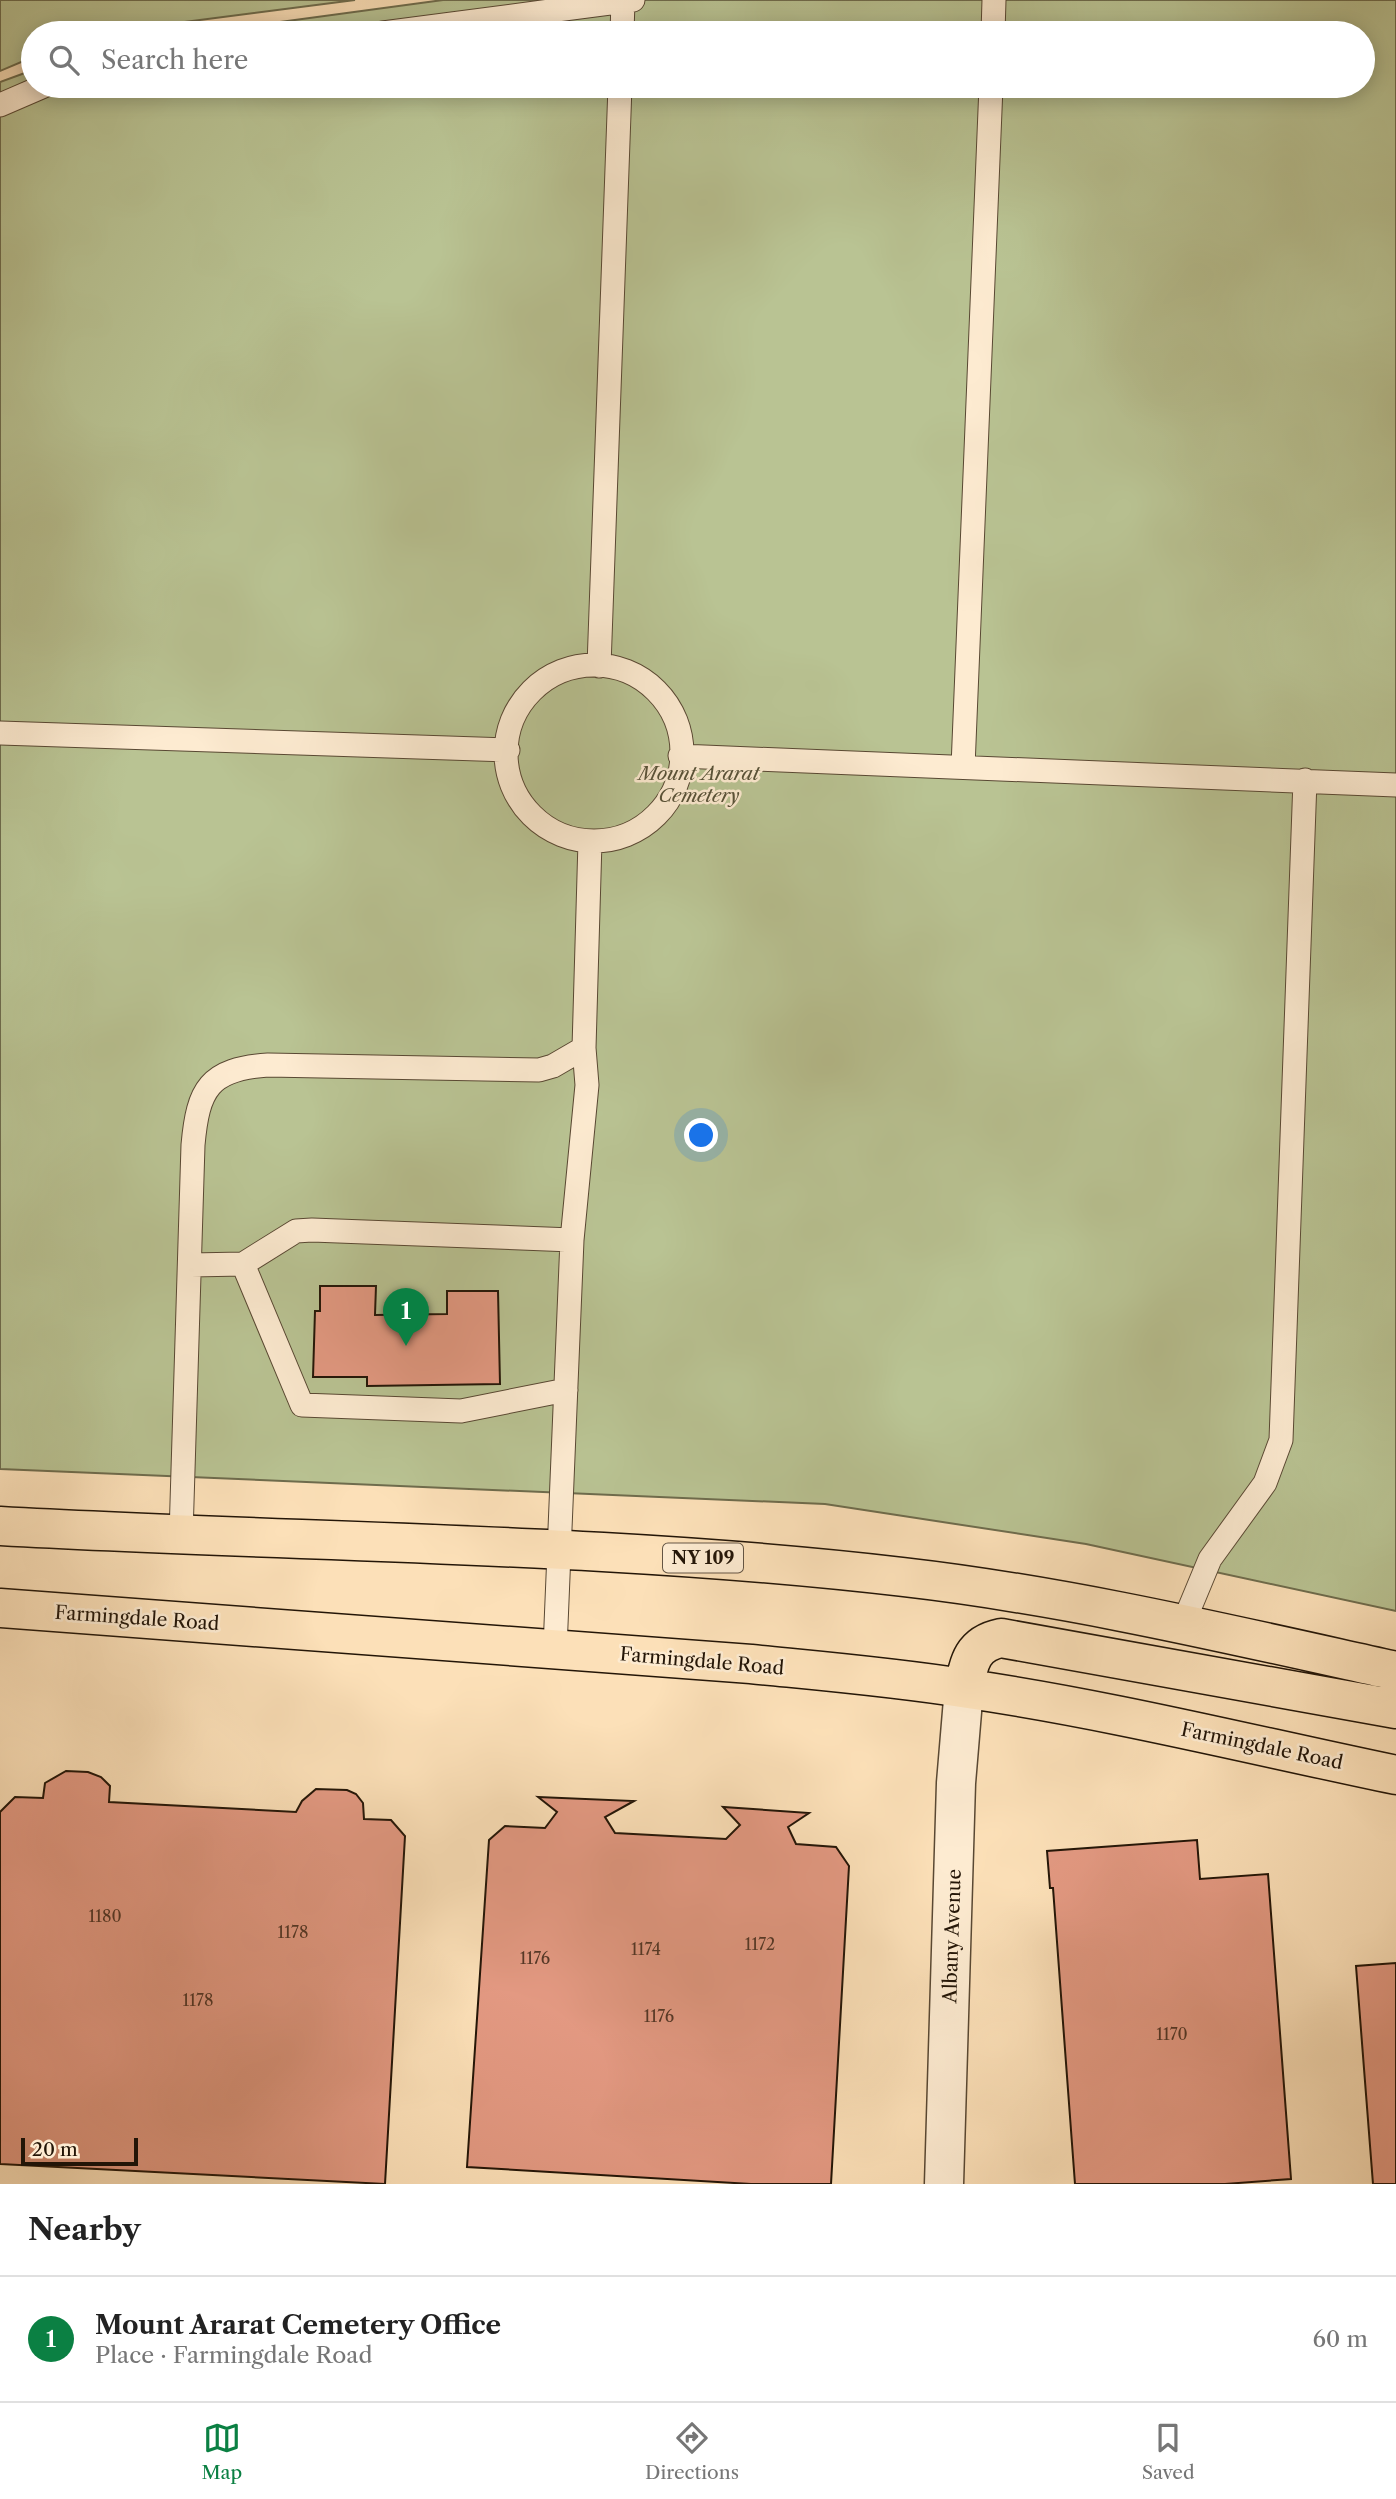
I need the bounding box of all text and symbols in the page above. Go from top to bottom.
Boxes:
search box [21,21,1375,98]
icon: search [45,41,83,79]
text: Search here [101,44,248,76]
park label: Mount Ararat Cemetery [637,762,761,807]
your location [684,1118,718,1152]
pin: 1 [383,1288,429,1346]
road number: NY 109 [663,1544,743,1573]
street label: Farmingdale Road [54,1601,220,1635]
street label: Farmingdale Road [619,1642,786,1680]
street label: Farmingdale Road [1179,1718,1345,1774]
street label: Albany Avenue [938,1868,966,2005]
house number: 1180 [88,1906,122,1926]
house number: 1178 [278,1922,308,1942]
house number: 1172 [745,1934,775,1954]
house number: 1174 [631,1939,661,1959]
house number: 1176 [520,1948,550,1968]
house number: 1178 [183,1990,213,2010]
house number: 1176 [644,2006,674,2026]
house number: 1170 [1156,2024,1188,2044]
scale bar [21,2135,138,2167]
text: 20 m [32,2138,78,2161]
text: Nearby [28,2211,141,2248]
text: Mount Ararat Cemetery Office [95,2309,501,2341]
text: 1 [46,2325,56,2353]
text: 60 m [1312,2325,1368,2353]
text: Place · Farmingdale Road [95,2341,372,2369]
tab: Map [201,2419,242,2484]
tab: Directions [645,2419,739,2484]
tab: Saved [1142,2419,1195,2484]

